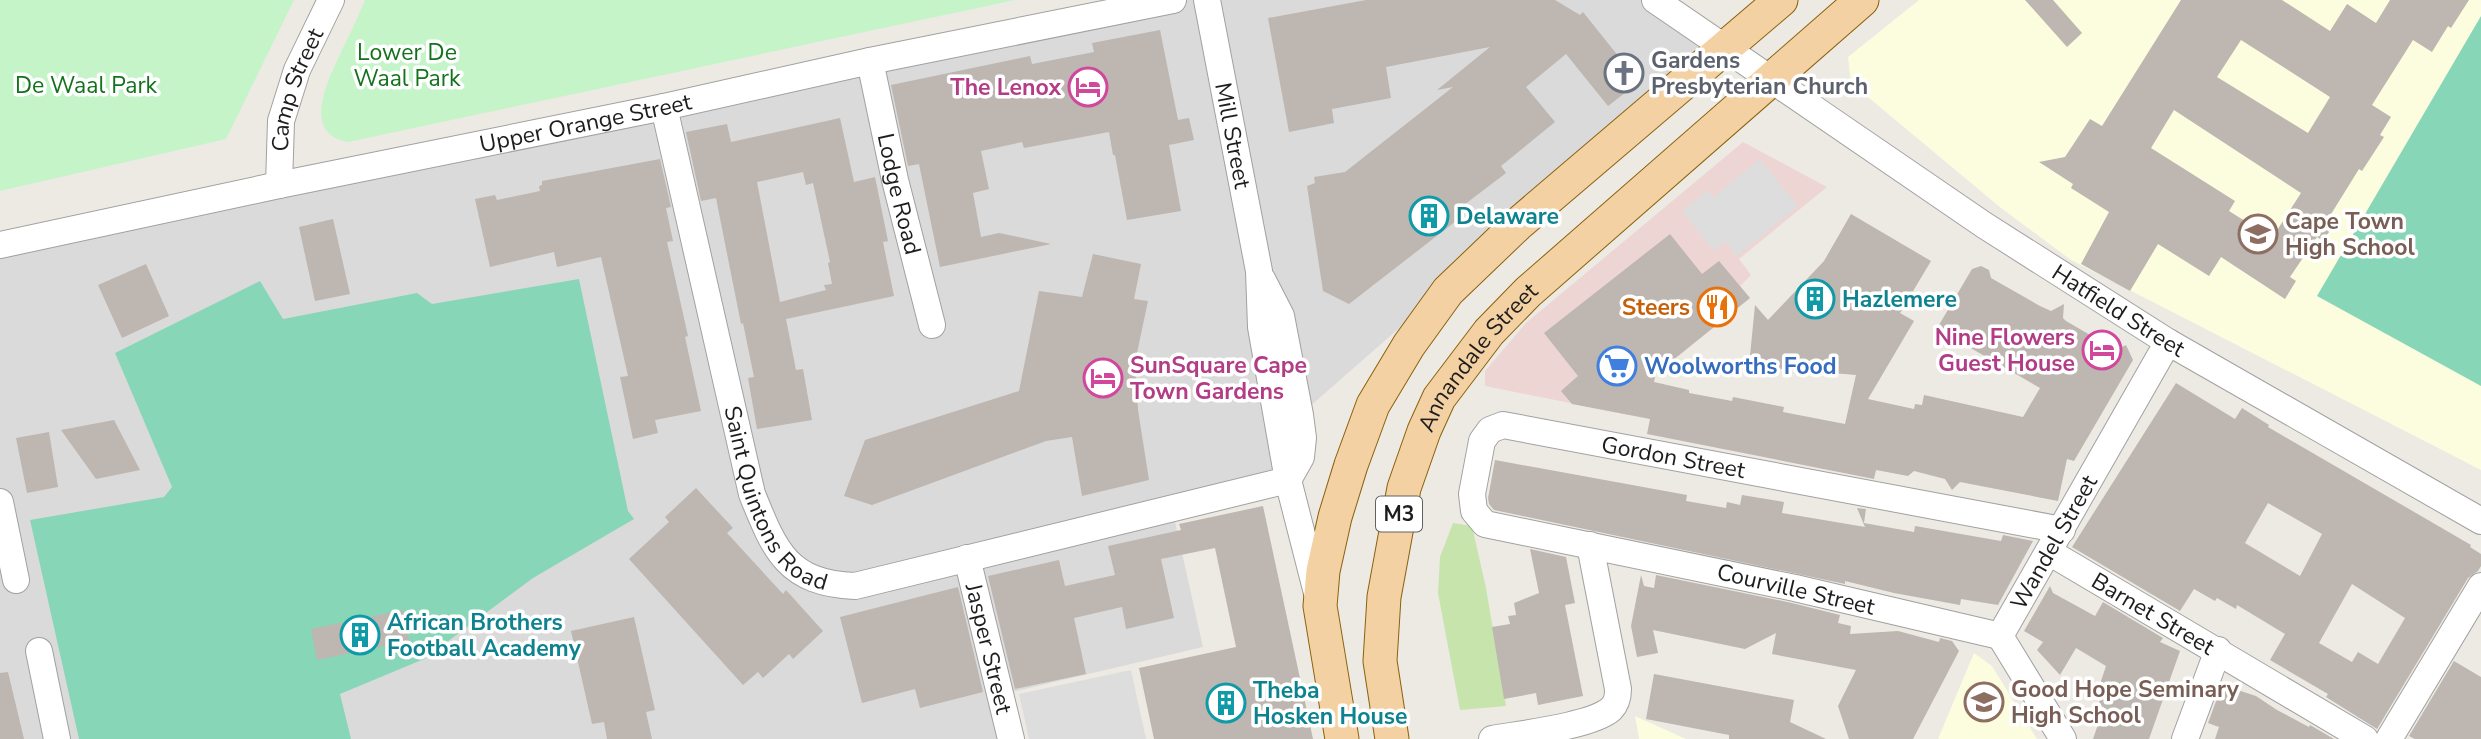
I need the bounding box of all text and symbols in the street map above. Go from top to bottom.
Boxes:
street label: Camp Street [265,22,332,152]
park label: Lower De Waal Park [353,37,461,94]
place label: Gardens Presbyterian Church [1651,45,1868,102]
church icon: Gardens Presbyterian Church [1603,52,1645,94]
hotel icon: The Lenox [1067,66,1109,108]
park label: De Waal Park [15,70,158,101]
place label: The Lenox [950,72,1061,103]
street label: Mill Street [1207,80,1258,192]
street label: Upper Orange Street [477,86,695,160]
street label: Lodge Road [870,130,928,258]
building icon: Delaware [1408,195,1450,237]
place label: Delaware [1456,201,1559,232]
place label: Cape Town High School [2285,206,2416,263]
school or university icon: Cape Town High School [2237,213,2279,255]
street label: Hatfield Street [2046,257,2191,365]
street label: Annandale Street [1411,275,1545,437]
building icon: Hazlemere [1794,278,1836,320]
place label: Hazlemere [1842,284,1957,315]
restaurant icon: Steers [1696,286,1738,328]
place label: Steers [1622,292,1690,323]
place label: Nine Flowers Guest House [1935,322,2075,379]
hotel icon: Nine Flowers Guest House [2081,329,2123,371]
supermarket icon: Woolworths Food [1596,345,1638,387]
place label: SunSquare Cape Town Gardens [1130,350,1307,407]
place label: Woolworths Food [1644,351,1837,382]
hotel icon: SunSquare Cape Town Gardens [1082,357,1124,399]
street label: Saint Quintons Road [716,403,831,598]
street label: Gordon Street [1599,429,1749,486]
street label: Wandel Street [2003,469,2105,616]
road number: M3 [1376,496,1422,532]
street label: Courville Street [1714,556,1879,623]
street label: Barnet Street [2086,566,2221,663]
street label: Jasper Street [957,579,1020,718]
place label: African Brothers Football Academy [387,607,582,664]
building icon: African Brothers Football Academy [339,614,381,656]
place label: Good Hope Seminary High School [2011,674,2240,731]
place label: Theba Hosken House [1253,675,1408,732]
school or university icon: Good Hope Seminary High School [1963,681,2005,723]
building icon: Theba Hosken House [1205,682,1247,724]

